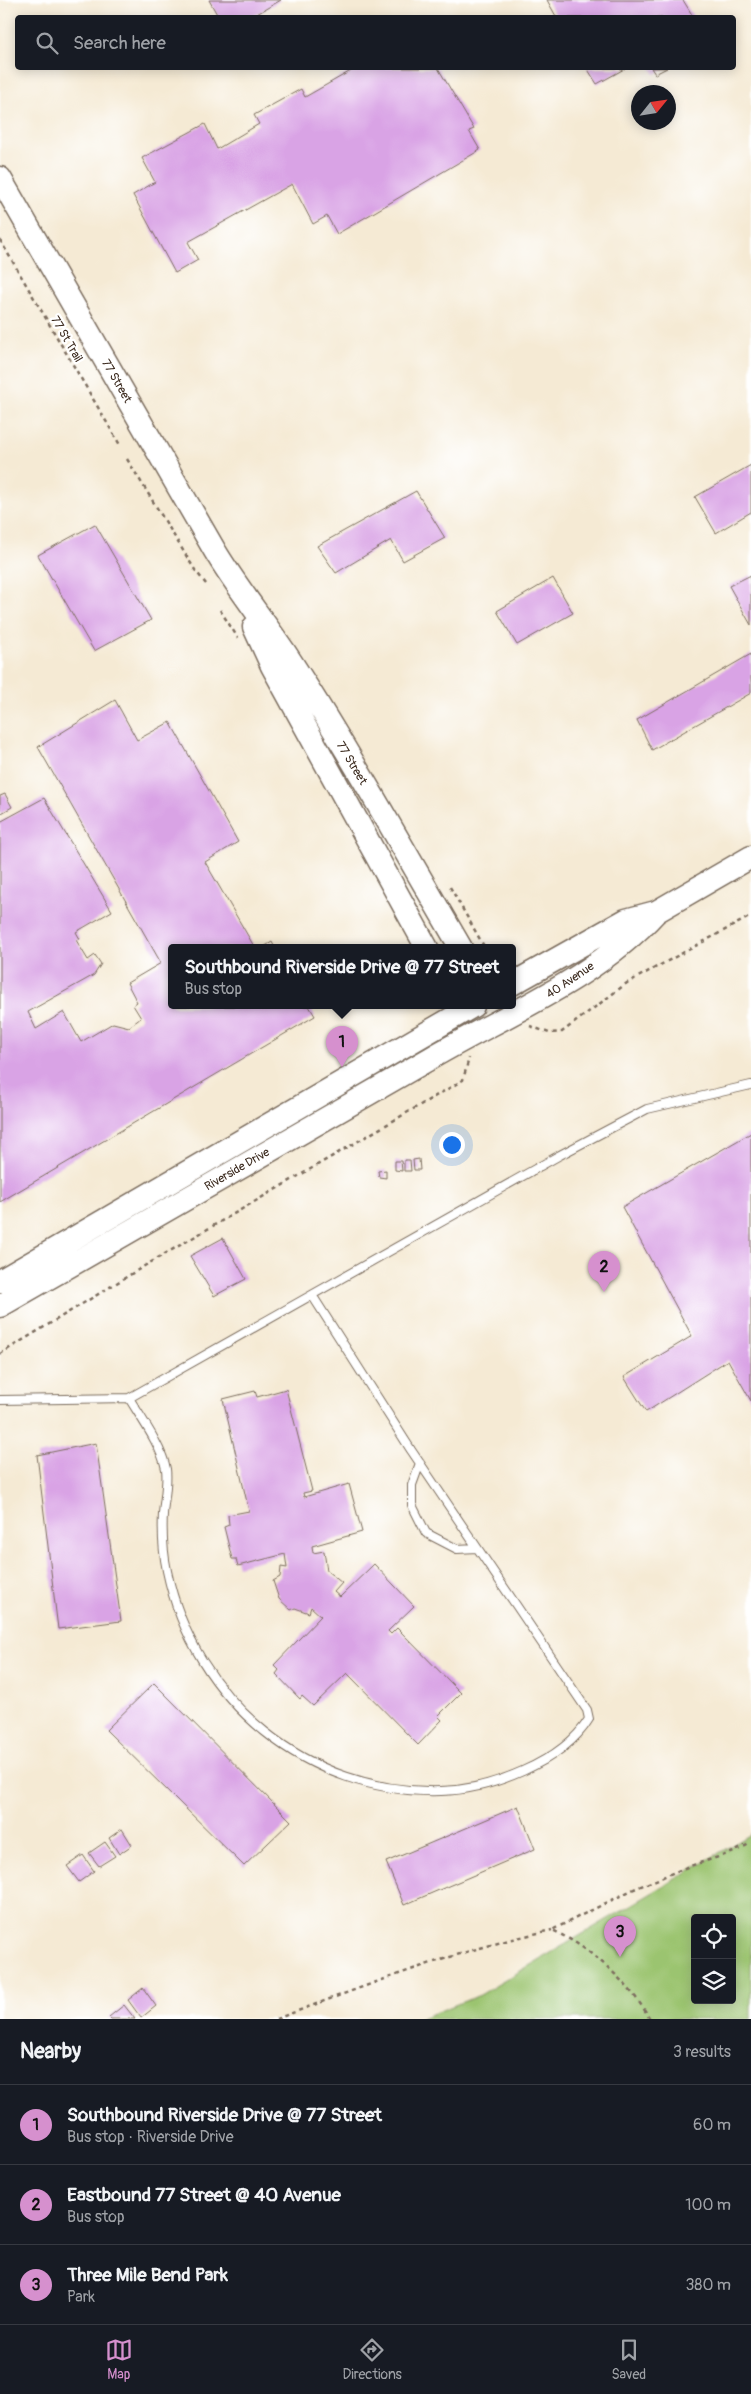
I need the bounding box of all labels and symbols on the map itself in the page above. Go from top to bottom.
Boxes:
north arrow [631,85,676,130]
street label: 77 St Trail [47,313,86,365]
street label: 77 Street [98,357,135,406]
street label: 77 Street [333,739,370,788]
street label: 40 Avenue [543,959,597,1002]
pin: 1 [326,1026,358,1067]
your location [439,1132,465,1158]
street label: Riverside Drive [202,1145,273,1194]
pin: 2 [588,1251,620,1292]
pin: 3 [604,1916,636,1957]

